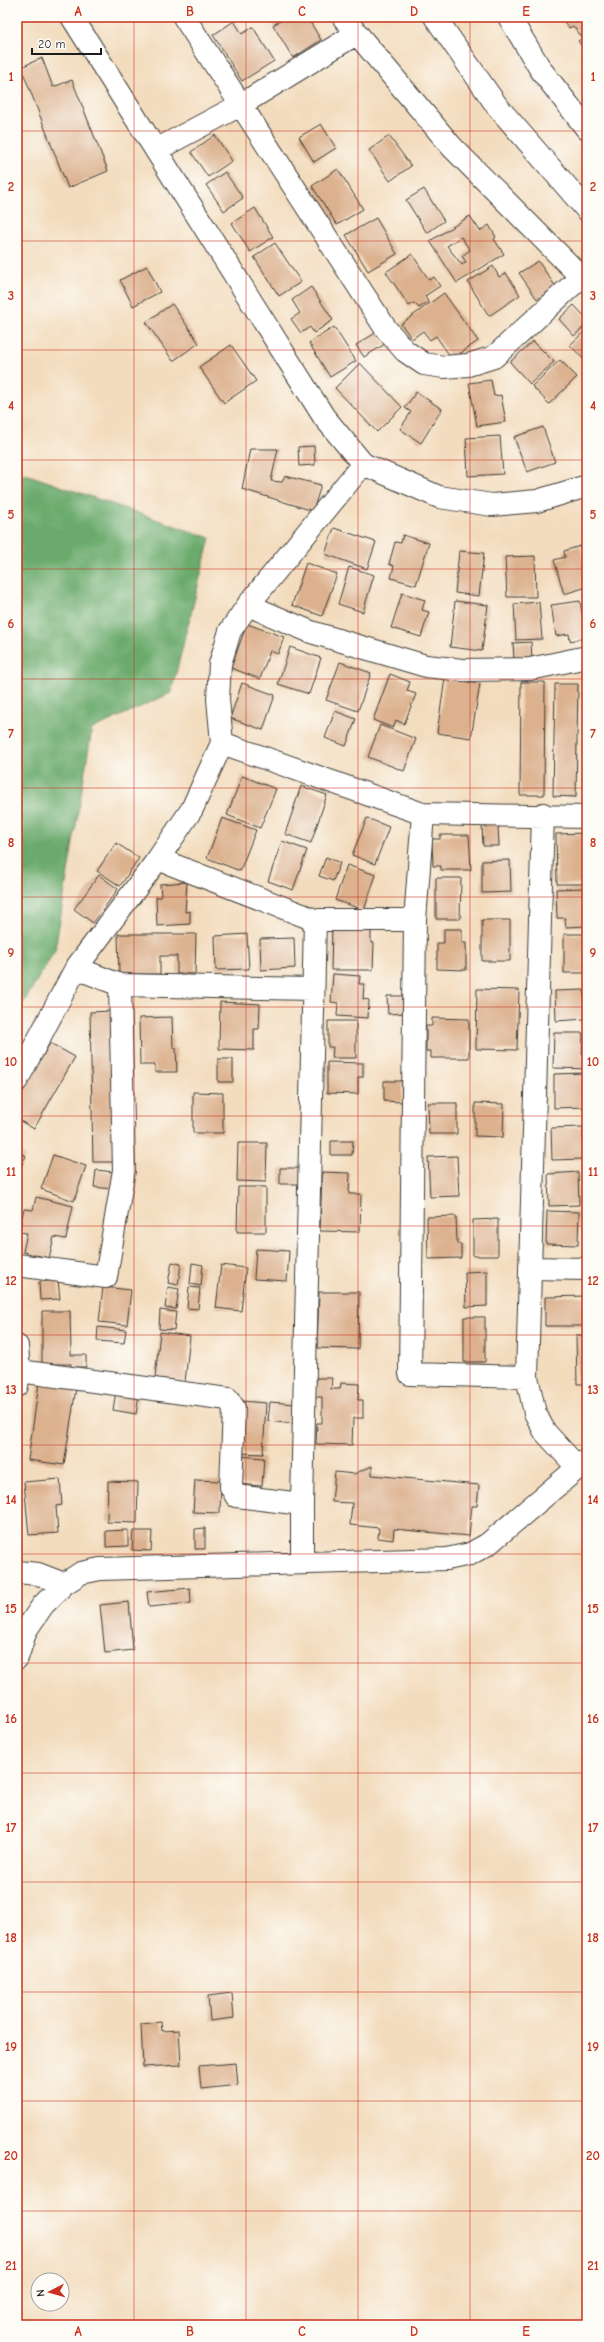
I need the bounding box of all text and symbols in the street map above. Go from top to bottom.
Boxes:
text: A [74,4,82,19]
text: B [186,4,194,19]
text: C [298,4,306,19]
text: D [410,4,418,19]
text: E [522,4,530,19]
scale bar [32,30,101,56]
text: 20 m [38,37,66,51]
text: 1 [8,69,14,84]
text: 1 [590,69,596,84]
text: 2 [8,179,14,194]
text: 2 [590,179,596,194]
text: 3 [8,288,14,303]
text: 3 [590,288,596,303]
text: 4 [8,398,14,413]
text: 4 [590,398,596,413]
text: 5 [8,507,15,522]
text: 5 [590,507,597,522]
text: 6 [8,616,15,631]
text: 6 [590,616,597,631]
text: 7 [8,726,14,741]
text: 7 [590,726,596,741]
text: 8 [8,835,14,850]
text: 8 [590,835,596,850]
text: 9 [8,945,15,960]
text: 9 [590,945,597,960]
text: 10 [5,1054,17,1069]
text: 10 [587,1054,599,1069]
text: 11 [6,1164,16,1179]
text: 11 [588,1164,598,1179]
text: 12 [5,1273,17,1288]
text: 12 [587,1273,599,1288]
text: 13 [5,1382,17,1397]
text: 13 [587,1382,599,1397]
text: 14 [5,1492,17,1507]
text: 14 [587,1492,599,1507]
text: 15 [5,1601,17,1616]
text: 15 [587,1601,599,1616]
text: 16 [5,1711,17,1726]
text: 16 [587,1711,599,1726]
text: 17 [6,1820,17,1835]
text: 17 [588,1820,599,1835]
text: 18 [5,1930,17,1945]
text: 18 [587,1930,599,1945]
text: 19 [5,2039,17,2054]
text: 19 [587,2039,599,2054]
text: 20 [4,2148,18,2163]
text: 20 [586,2148,600,2163]
text: 21 [5,2258,17,2273]
text: 21 [587,2258,599,2273]
north arrow [30,2272,70,2312]
text: N [34,2289,47,2297]
text: A [74,2324,82,2339]
text: B [186,2324,194,2339]
text: C [298,2324,306,2339]
text: D [410,2324,418,2339]
text: E [522,2324,530,2339]

